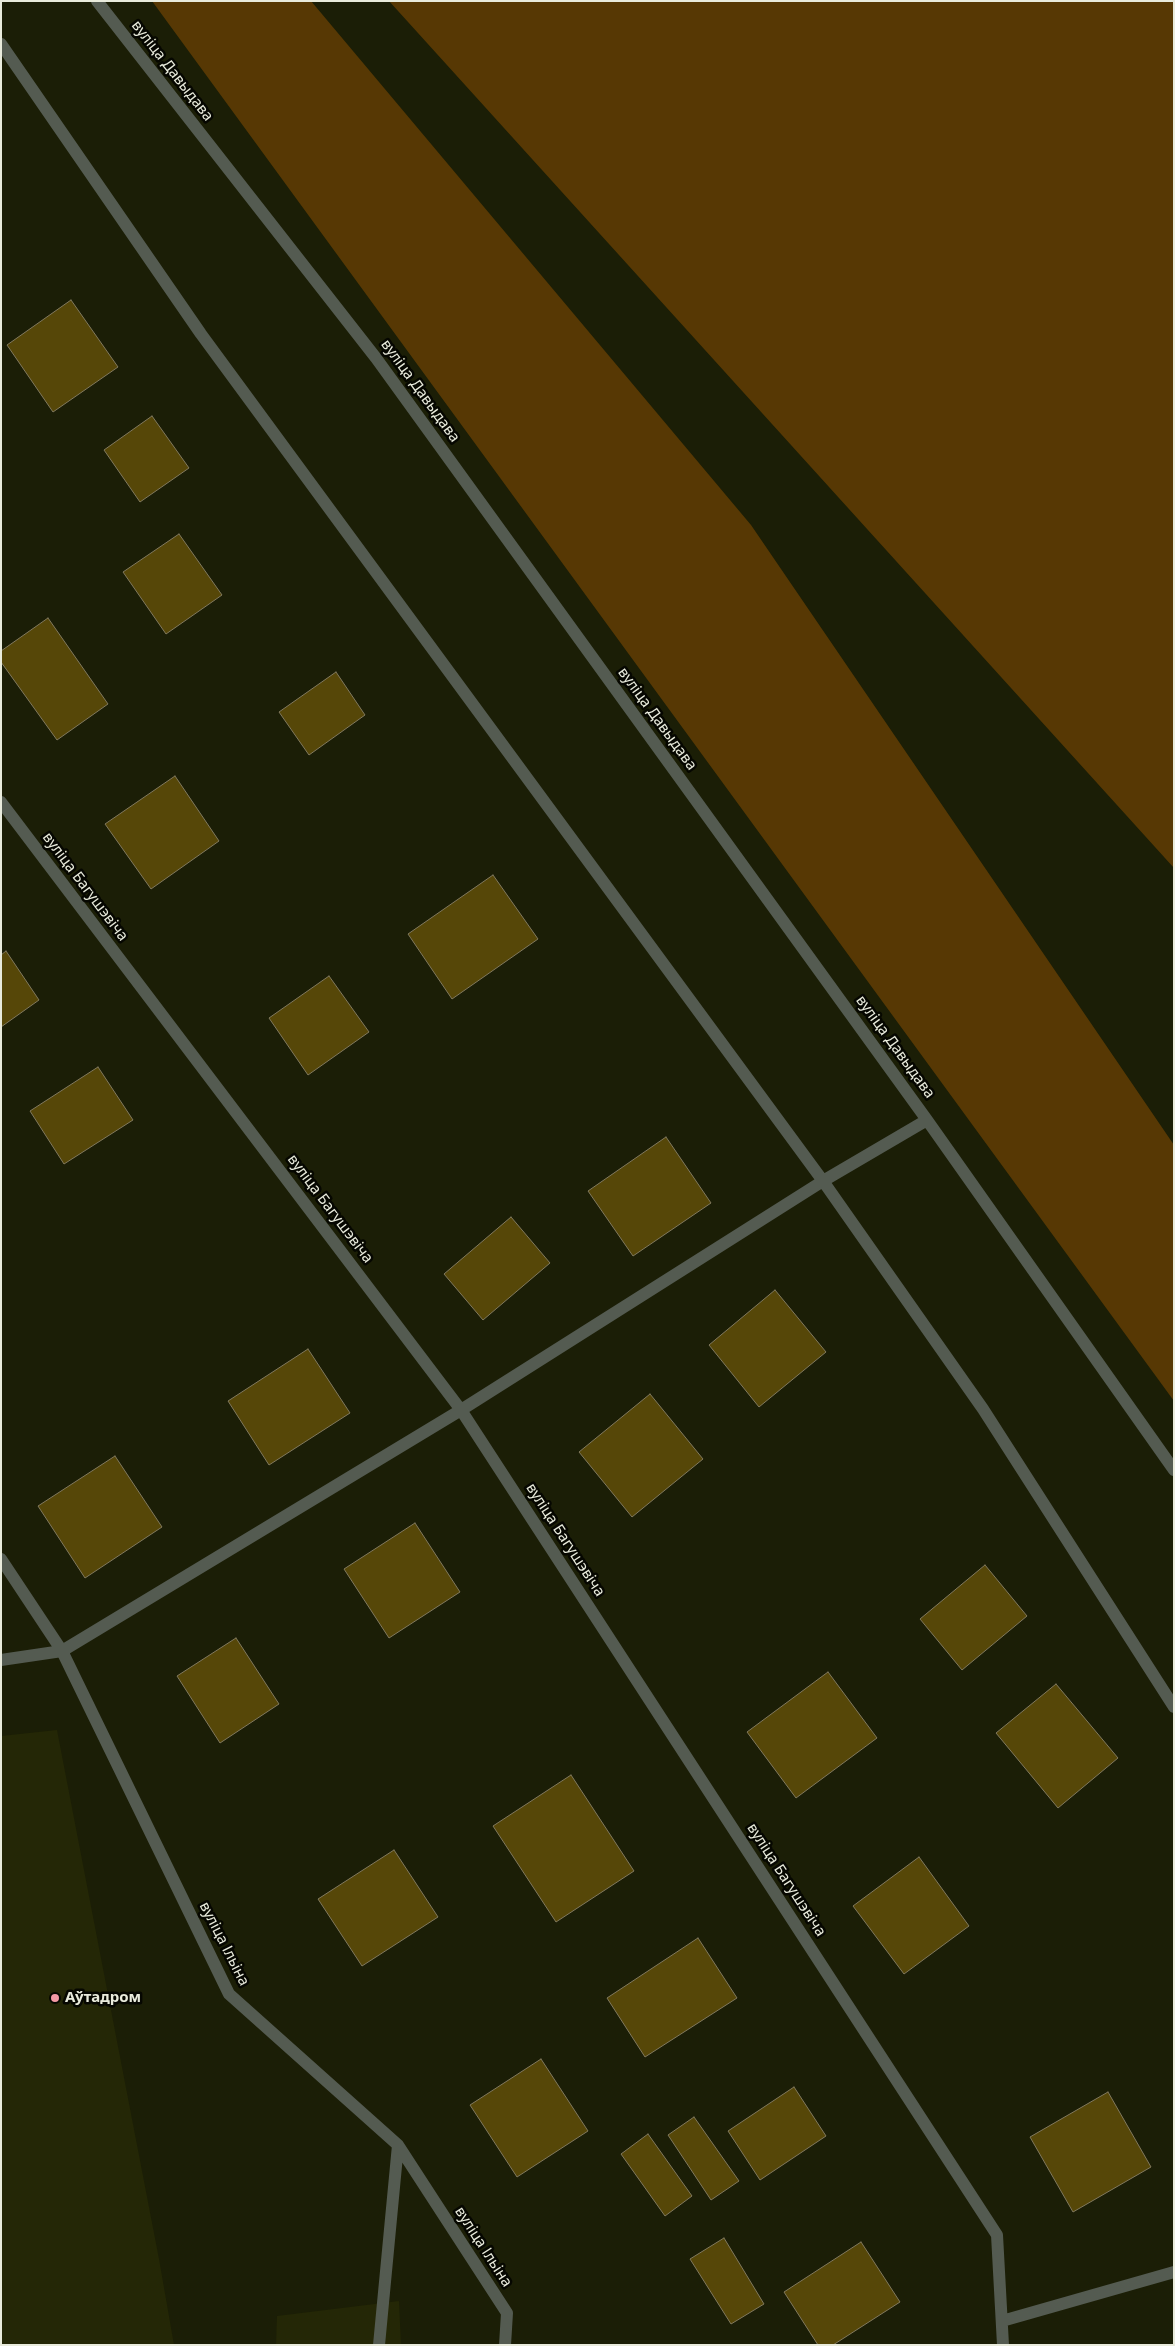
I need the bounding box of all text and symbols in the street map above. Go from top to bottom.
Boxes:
street label: вуліца Давыдава [127,17,217,125]
street label: вуліца Давыдава [377,336,463,446]
street label: вуліца Давыдава [614,664,700,774]
street label: вуліца Багушэвіча [38,829,132,945]
street label: вуліца Давыдава [852,992,938,1102]
street label: вуліца Багушэвіча [283,1151,377,1267]
street label: вуліца Багушэвіча [522,1480,608,1600]
street label: вуліца Багушэвіча [743,1820,829,1940]
street label: вуліца Ільіна [195,1899,253,1989]
place label: Аўтадром [65,1989,141,2007]
marker: Аўтадром [49,1992,61,2004]
street label: вуліца Ільіна [450,2204,516,2290]

